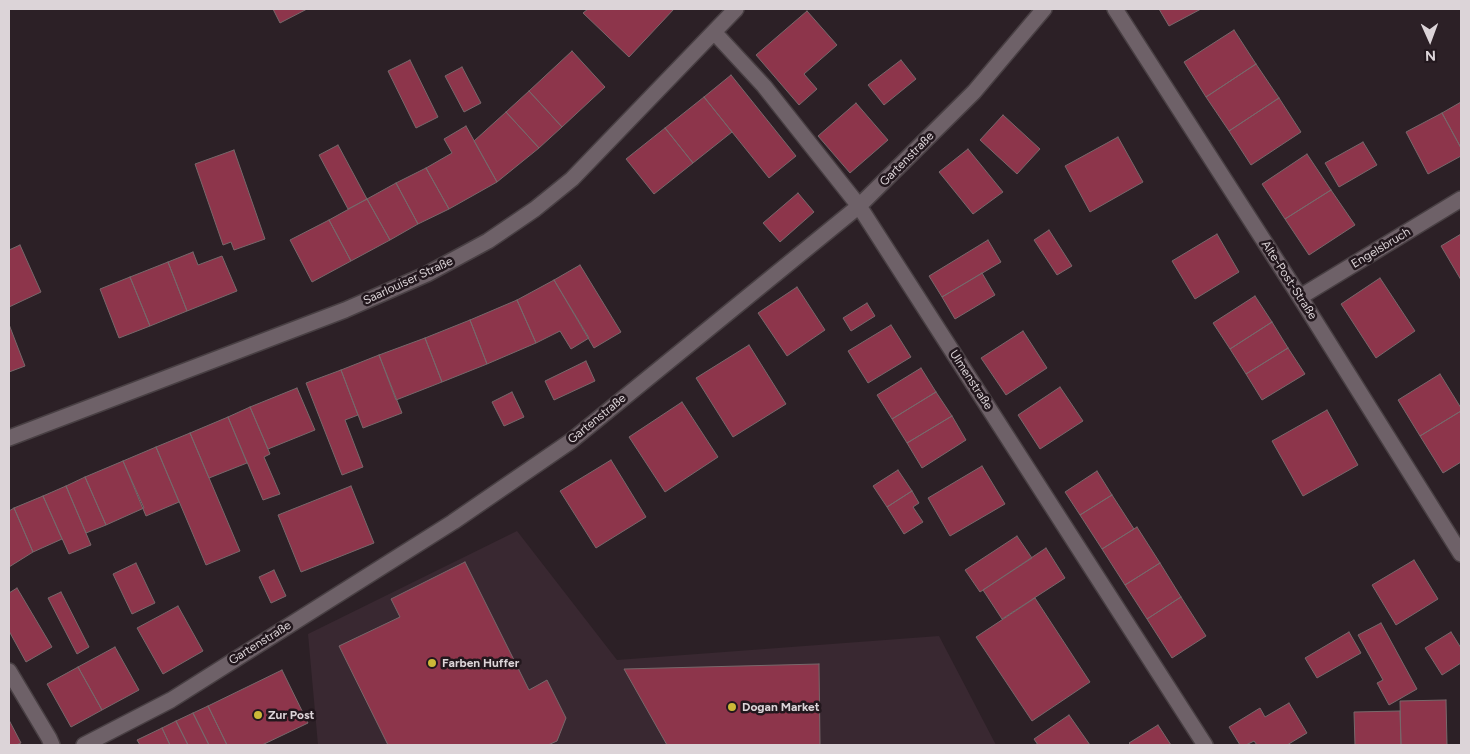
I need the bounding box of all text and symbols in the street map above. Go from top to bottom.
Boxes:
north arrow [1405,15,1455,65]
text: N [1425,47,1436,64]
street label: Gartenstraße [877,129,937,189]
street label: Engelsbruch [1349,225,1413,271]
street label: Alte-Post-Straße [1258,238,1320,322]
street label: Saarlouiser Straße [361,254,455,308]
street label: Ulmenstraße [946,347,996,413]
street label: Gartenstraße [565,391,629,447]
street label: Gartenstraße [226,618,294,668]
place label: Farben Huffer [442,656,519,670]
marker: Farben Huffer [426,657,438,669]
place label: Dogan Market [742,700,819,714]
marker: Dogan Market [726,701,738,713]
place label: Zur Post [268,708,314,722]
marker: Zur Post [252,709,264,721]

